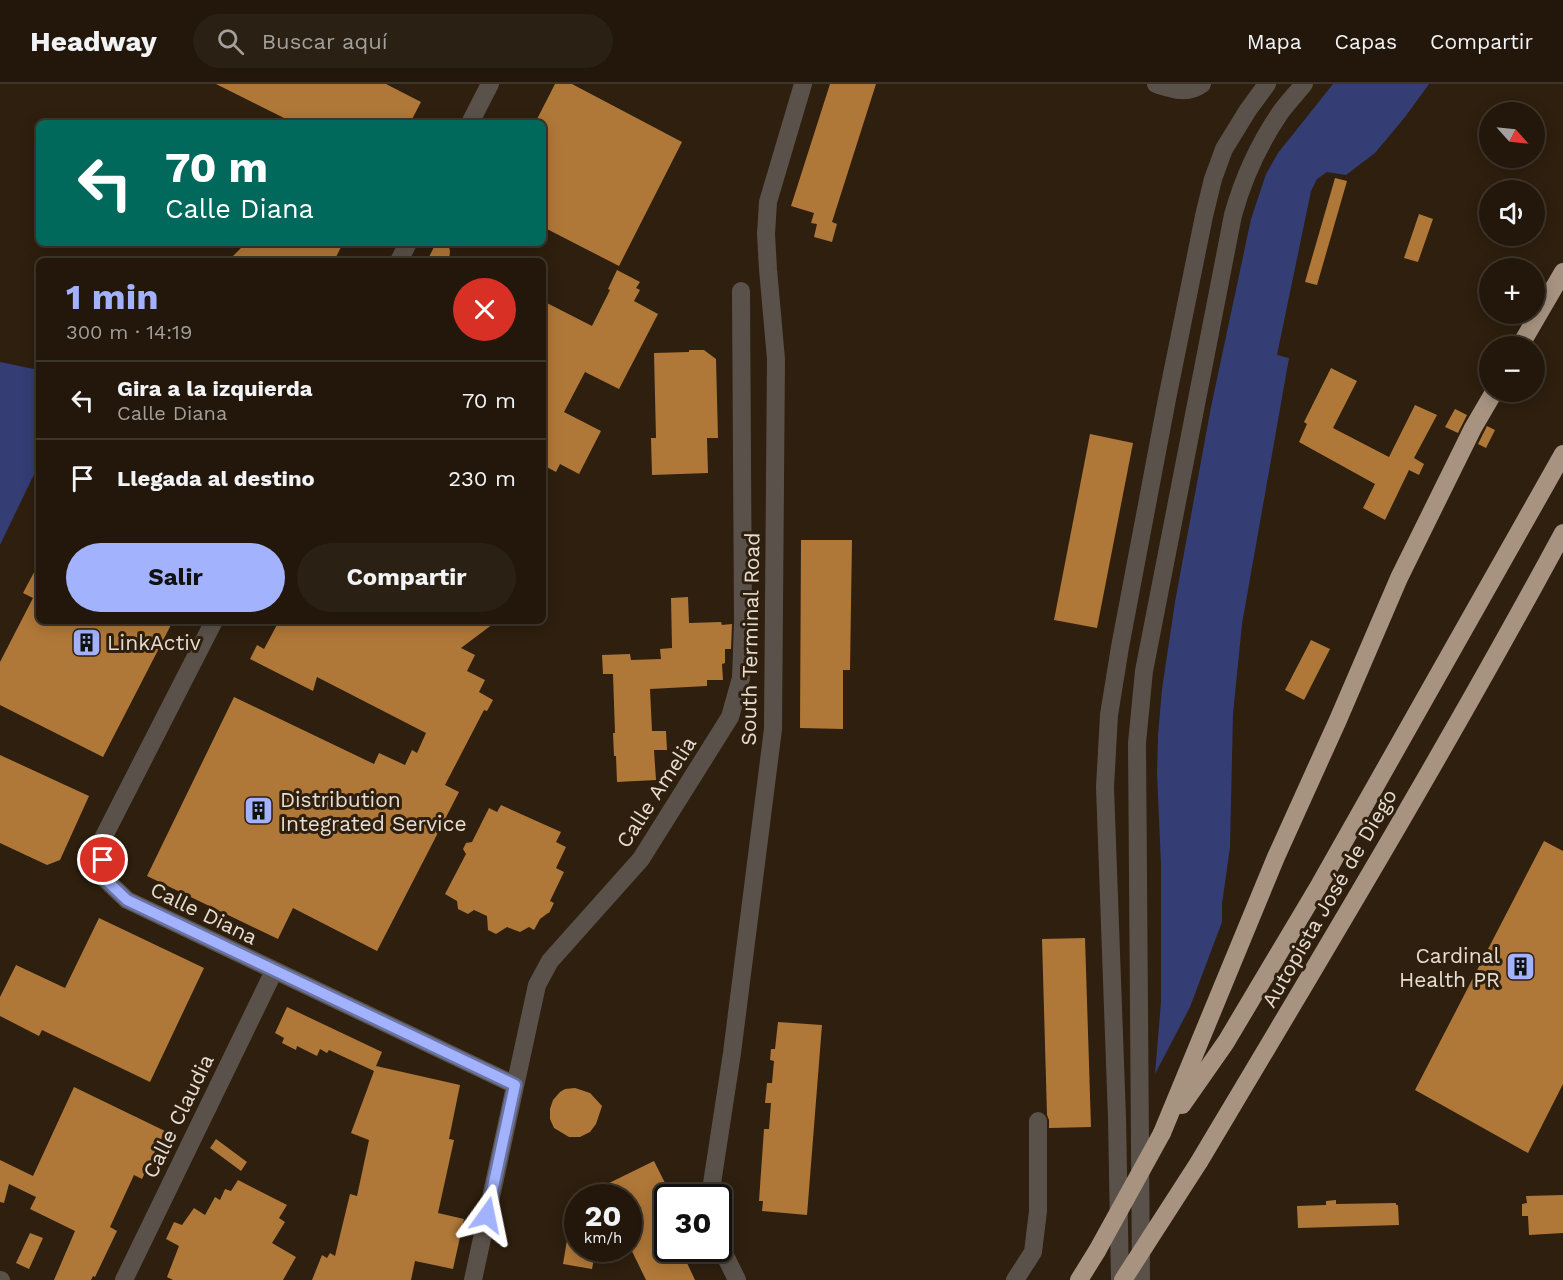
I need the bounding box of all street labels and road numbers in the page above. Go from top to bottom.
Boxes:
street label: South Terminal Road [736,532,764,746]
street label: Calle Amelia [611,732,701,852]
street label: Autopista José de Diego [1256,784,1402,1012]
street label: Calle Diana [146,876,262,950]
street label: Calle Claudia [137,1050,219,1182]

